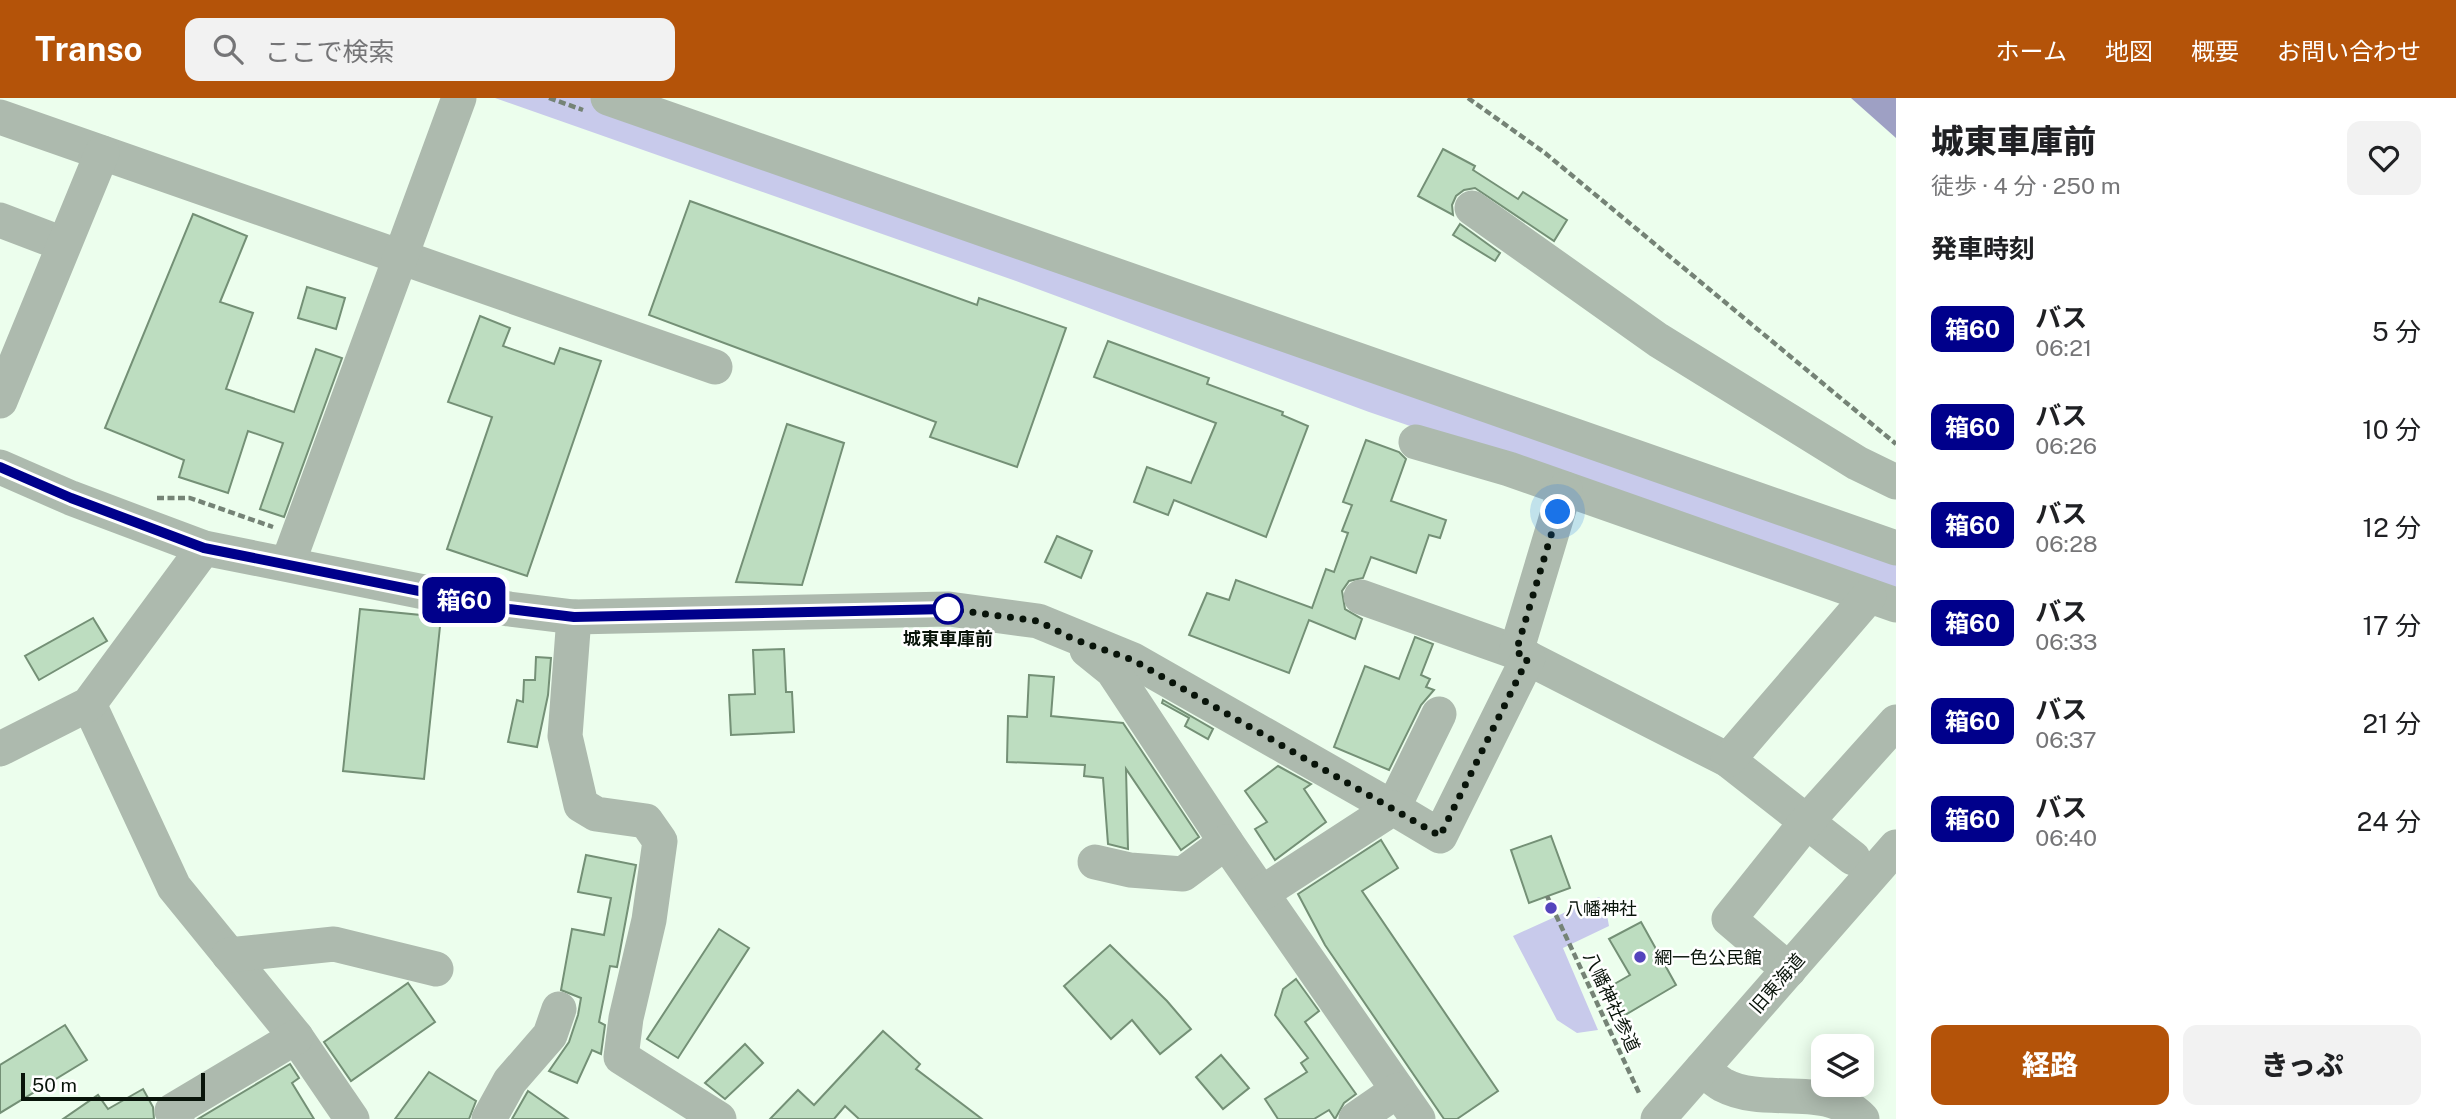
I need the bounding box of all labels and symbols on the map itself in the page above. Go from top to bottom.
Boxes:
your location [1540,494,1575,529]
line badge: 箱60 [424,577,504,623]
marker: 城東車庫前 [933,594,963,624]
place label: 城東車庫前 [903,628,993,649]
place label: 八幡神社 [1565,898,1637,919]
marker: 八幡神社 [1543,900,1559,916]
place label: 網一色公民館 [1654,947,1762,968]
street label: 八幡神社参道 [1580,949,1644,1055]
marker: 網一色公民館 [1632,949,1648,965]
street label: 旧東海道 [1745,949,1809,1017]
scale bar [21,1070,205,1102]

